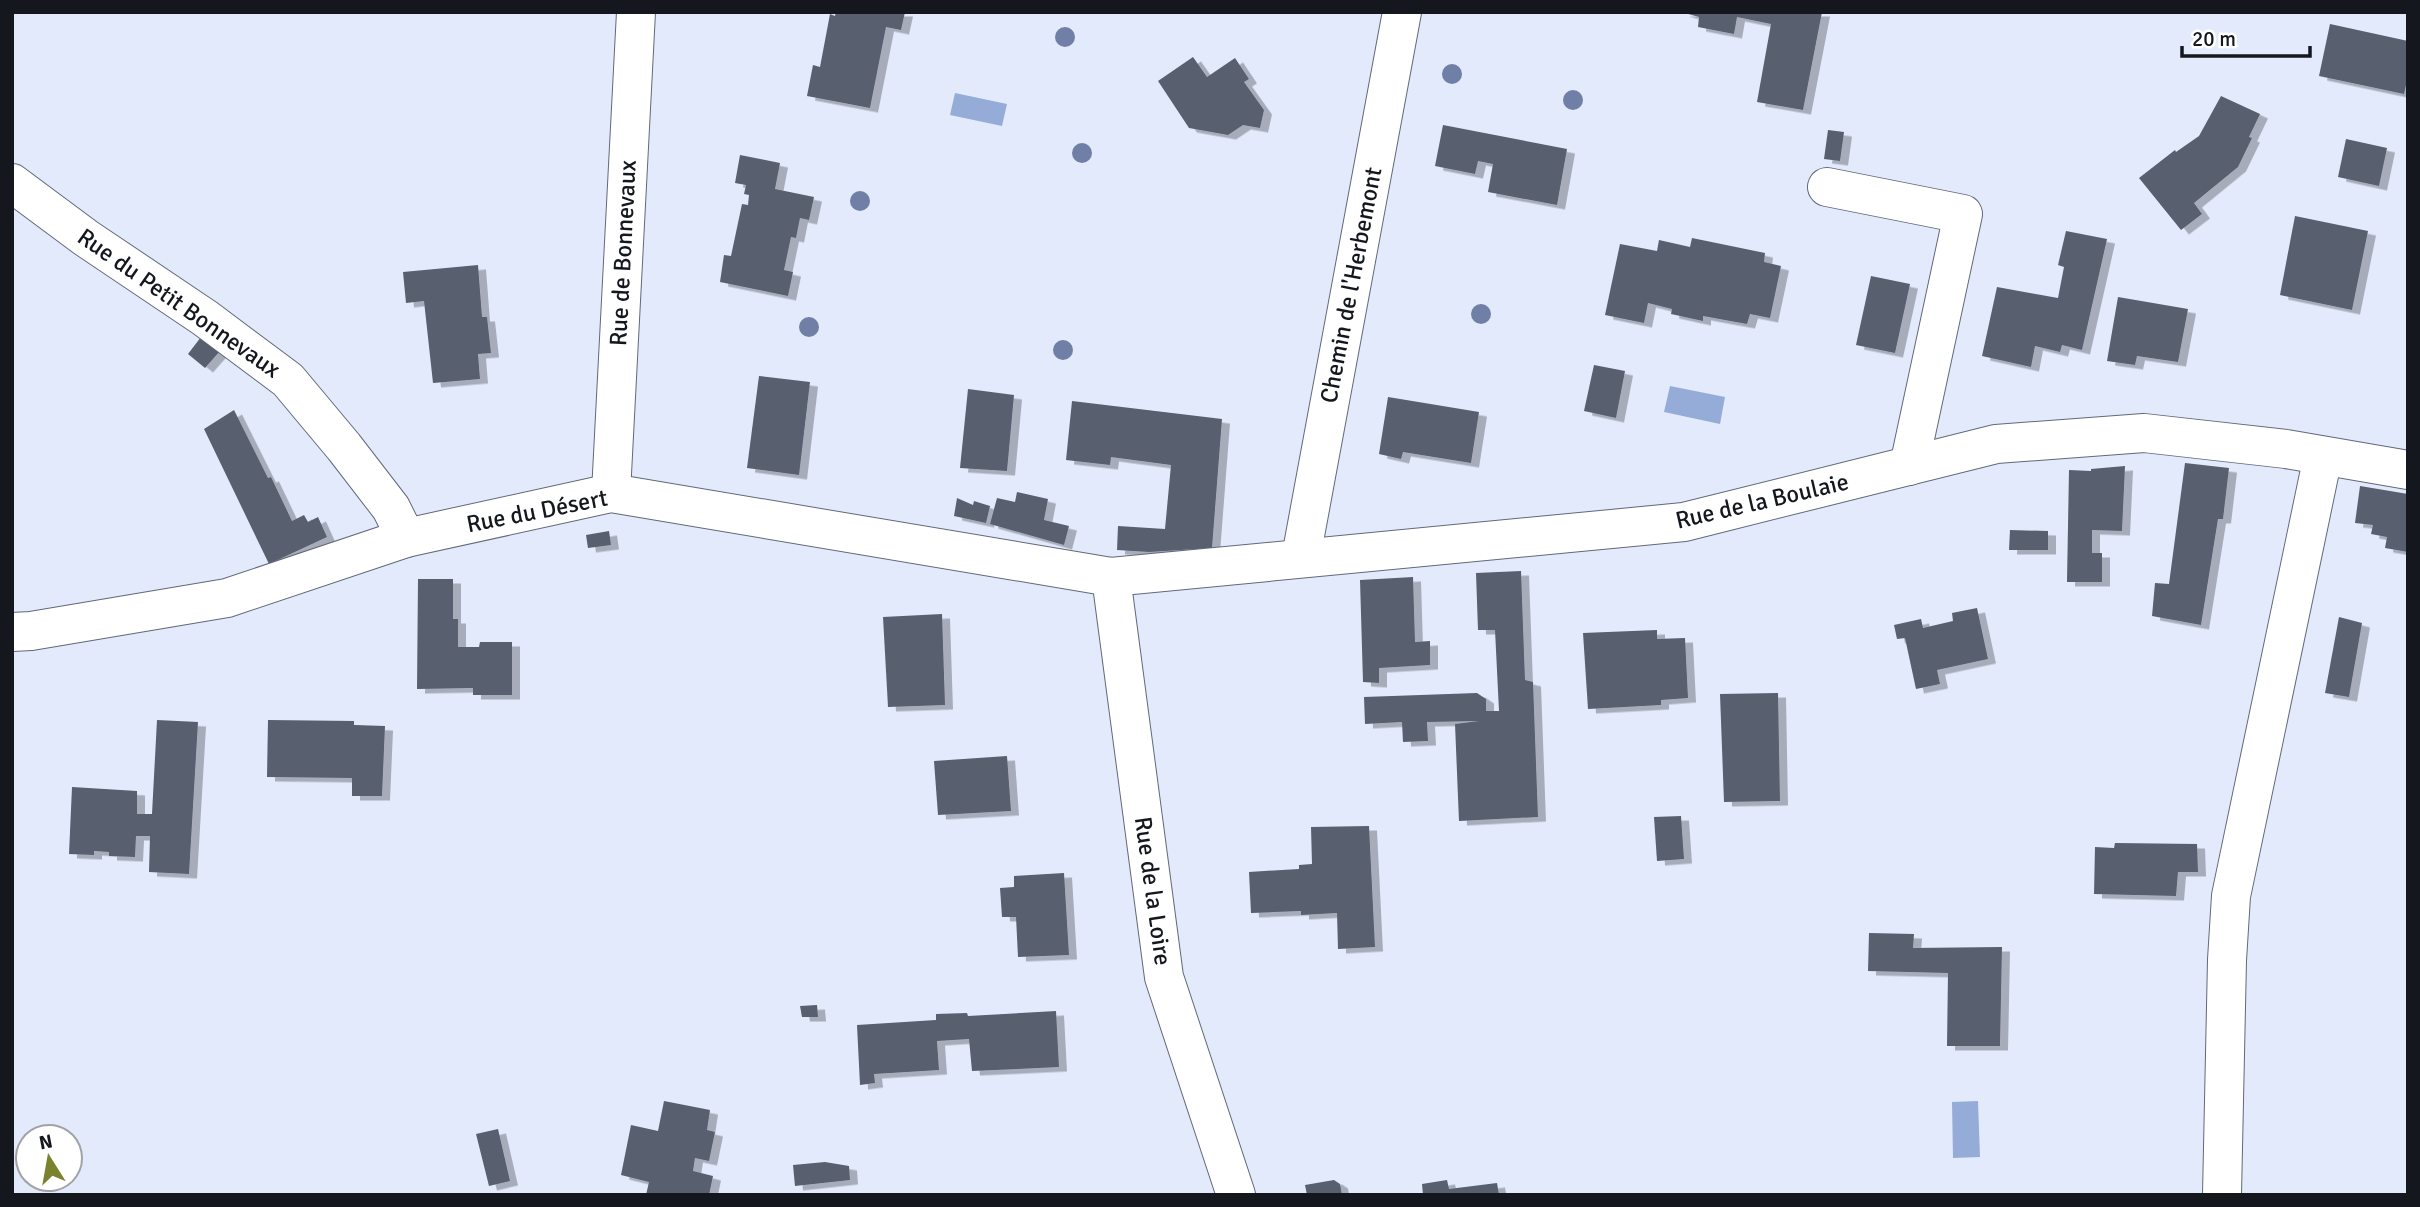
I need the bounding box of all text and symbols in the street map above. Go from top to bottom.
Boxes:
scale bar [2182,14,2310,58]
text: 20 m [2192,26,2236,52]
street label: Rue de Bonnevaux [603,159,643,347]
street label: Chemin de l'Herbemont [1313,165,1389,405]
street label: Rue du Petit Bonnevaux [72,222,286,384]
street label: Rue de la Boulaie [1673,467,1851,535]
street label: Rue du Désert [464,483,610,539]
street label: Rue de la Loire [1128,815,1178,967]
north arrow [14,1123,84,1193]
text: N [37,1129,55,1155]

